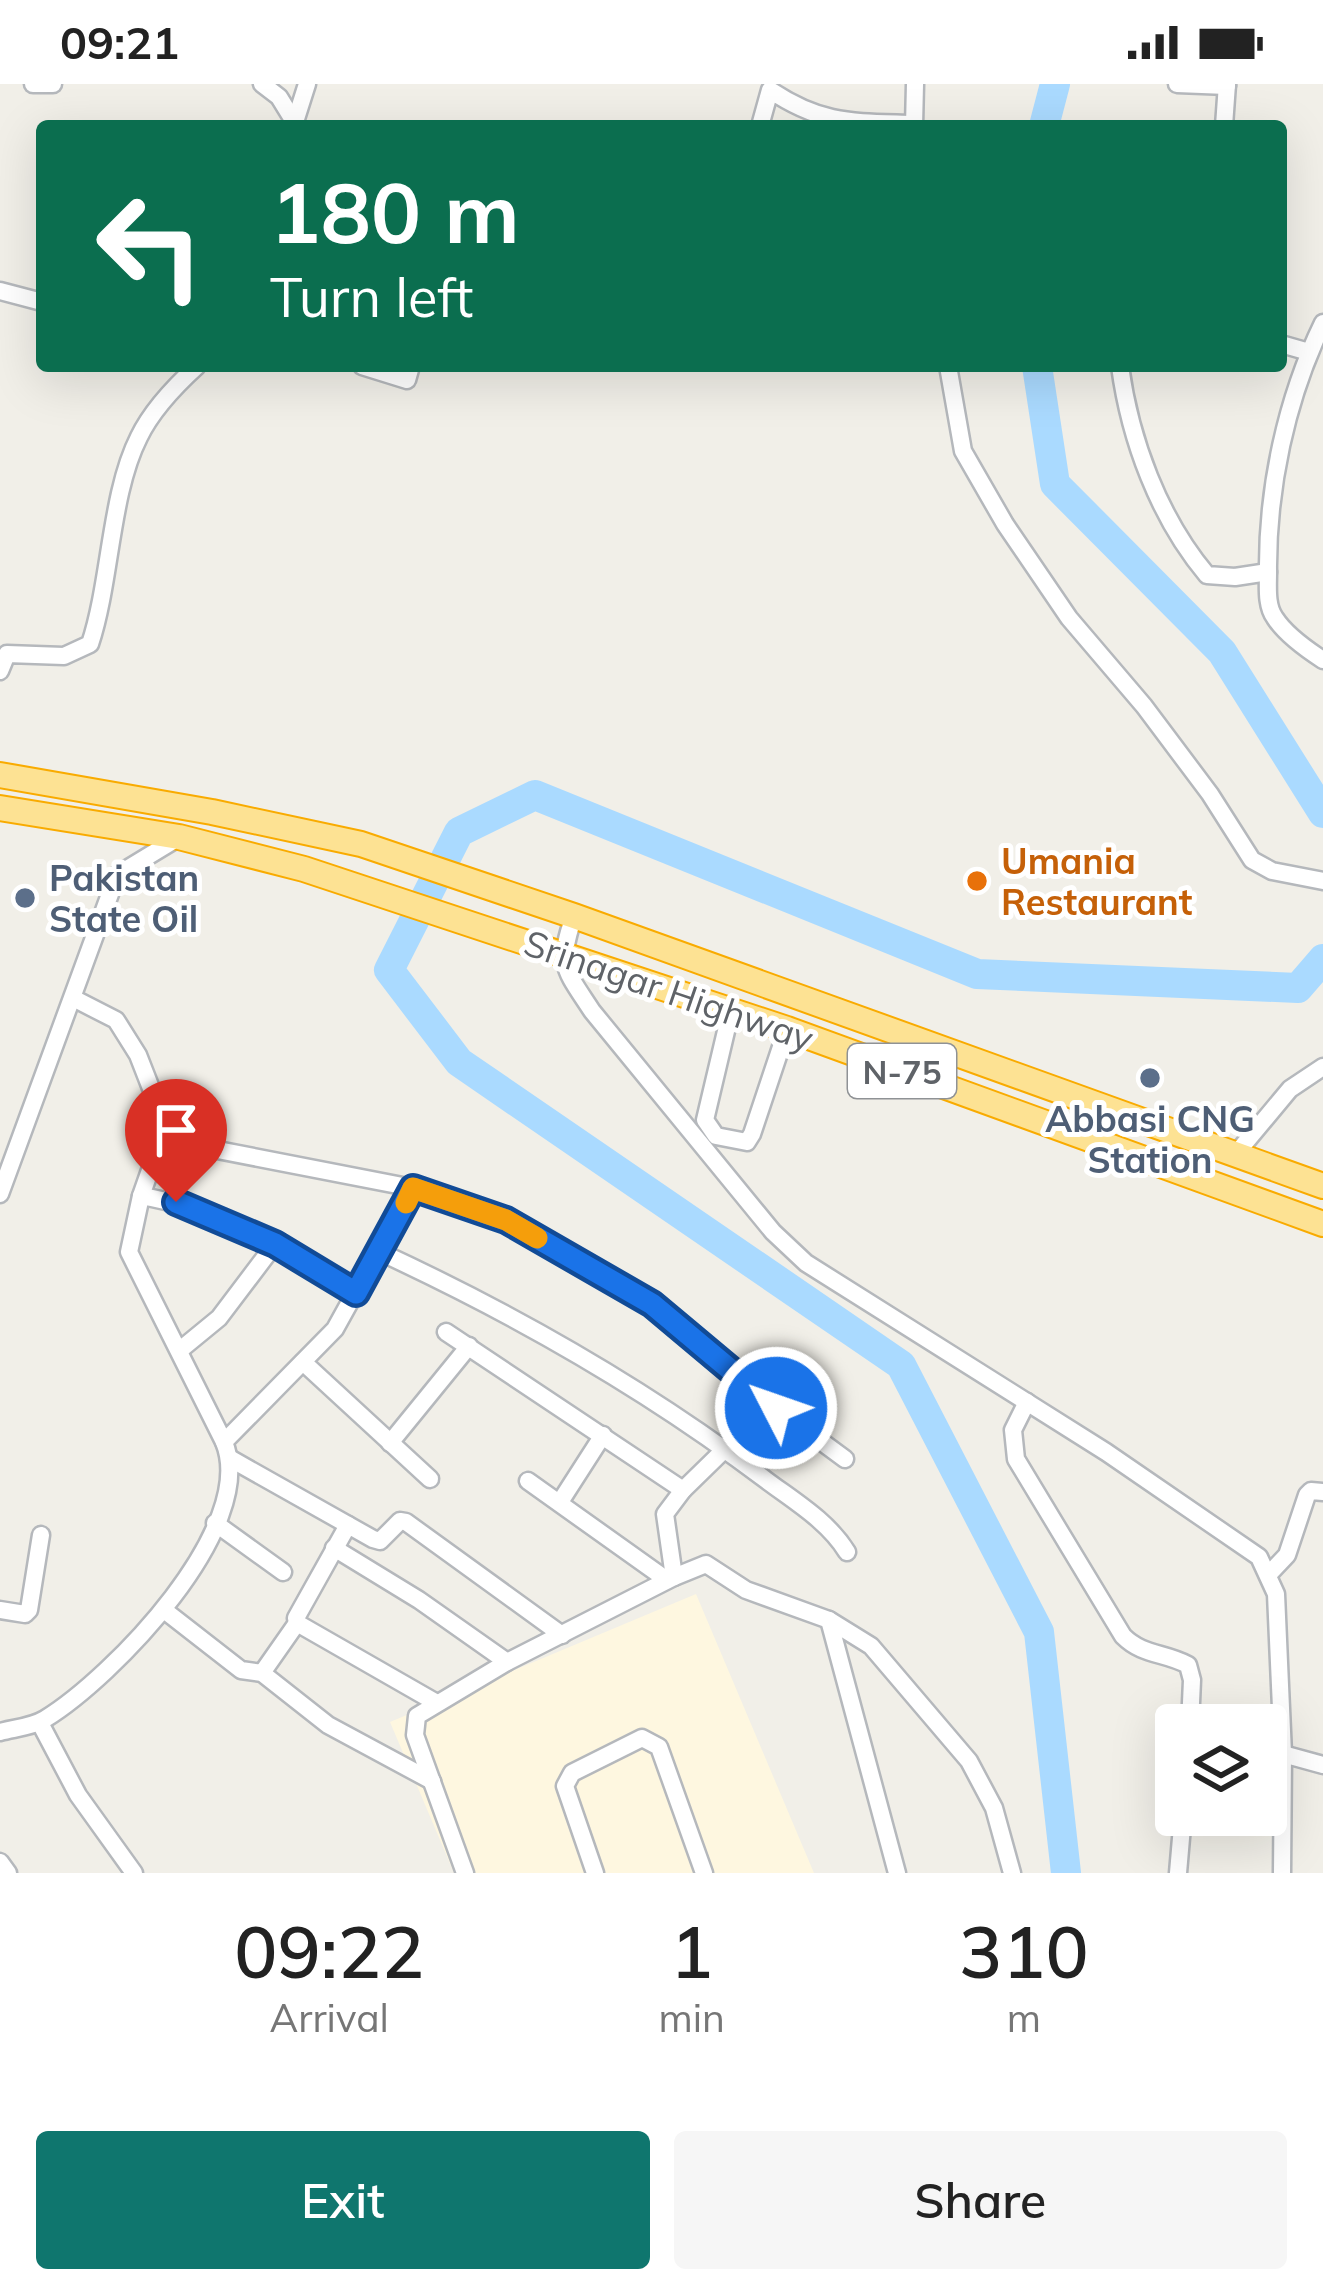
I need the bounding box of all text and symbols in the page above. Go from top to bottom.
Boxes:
text: 09:21 [60,14,179,70]
text: 180 m [270,159,520,264]
icon: left [72,168,228,324]
text: Turn left [270,263,473,331]
place label: Umania Restaurant [1001,838,1193,924]
place label: Pakistan State Oil [49,855,199,941]
marker: Umania Restaurant [964,868,990,894]
marker: Pakistan State Oil [12,885,38,911]
street label: Srinagar Highway [519,919,819,1061]
road number: N-75 [848,1044,956,1098]
marker: Abbasi CNG Station [1137,1065,1163,1091]
pin [125,1079,227,1202]
place label: Abbasi CNG Station [1045,1096,1255,1182]
icon: arrive [143,1097,209,1163]
position arrow [713,1345,839,1471]
map controls [1155,1704,1287,1836]
button: layers [1155,1704,1287,1836]
text: 09:22 [234,1906,424,1996]
text: 1 [670,1906,713,1996]
text: 310 [959,1906,1089,1996]
text: Arrival [270,1993,389,2042]
text: min [658,1993,725,2042]
text: m [1007,1993,1041,2042]
button: Exit [36,2131,650,2269]
button: Share [674,2131,1287,2269]

